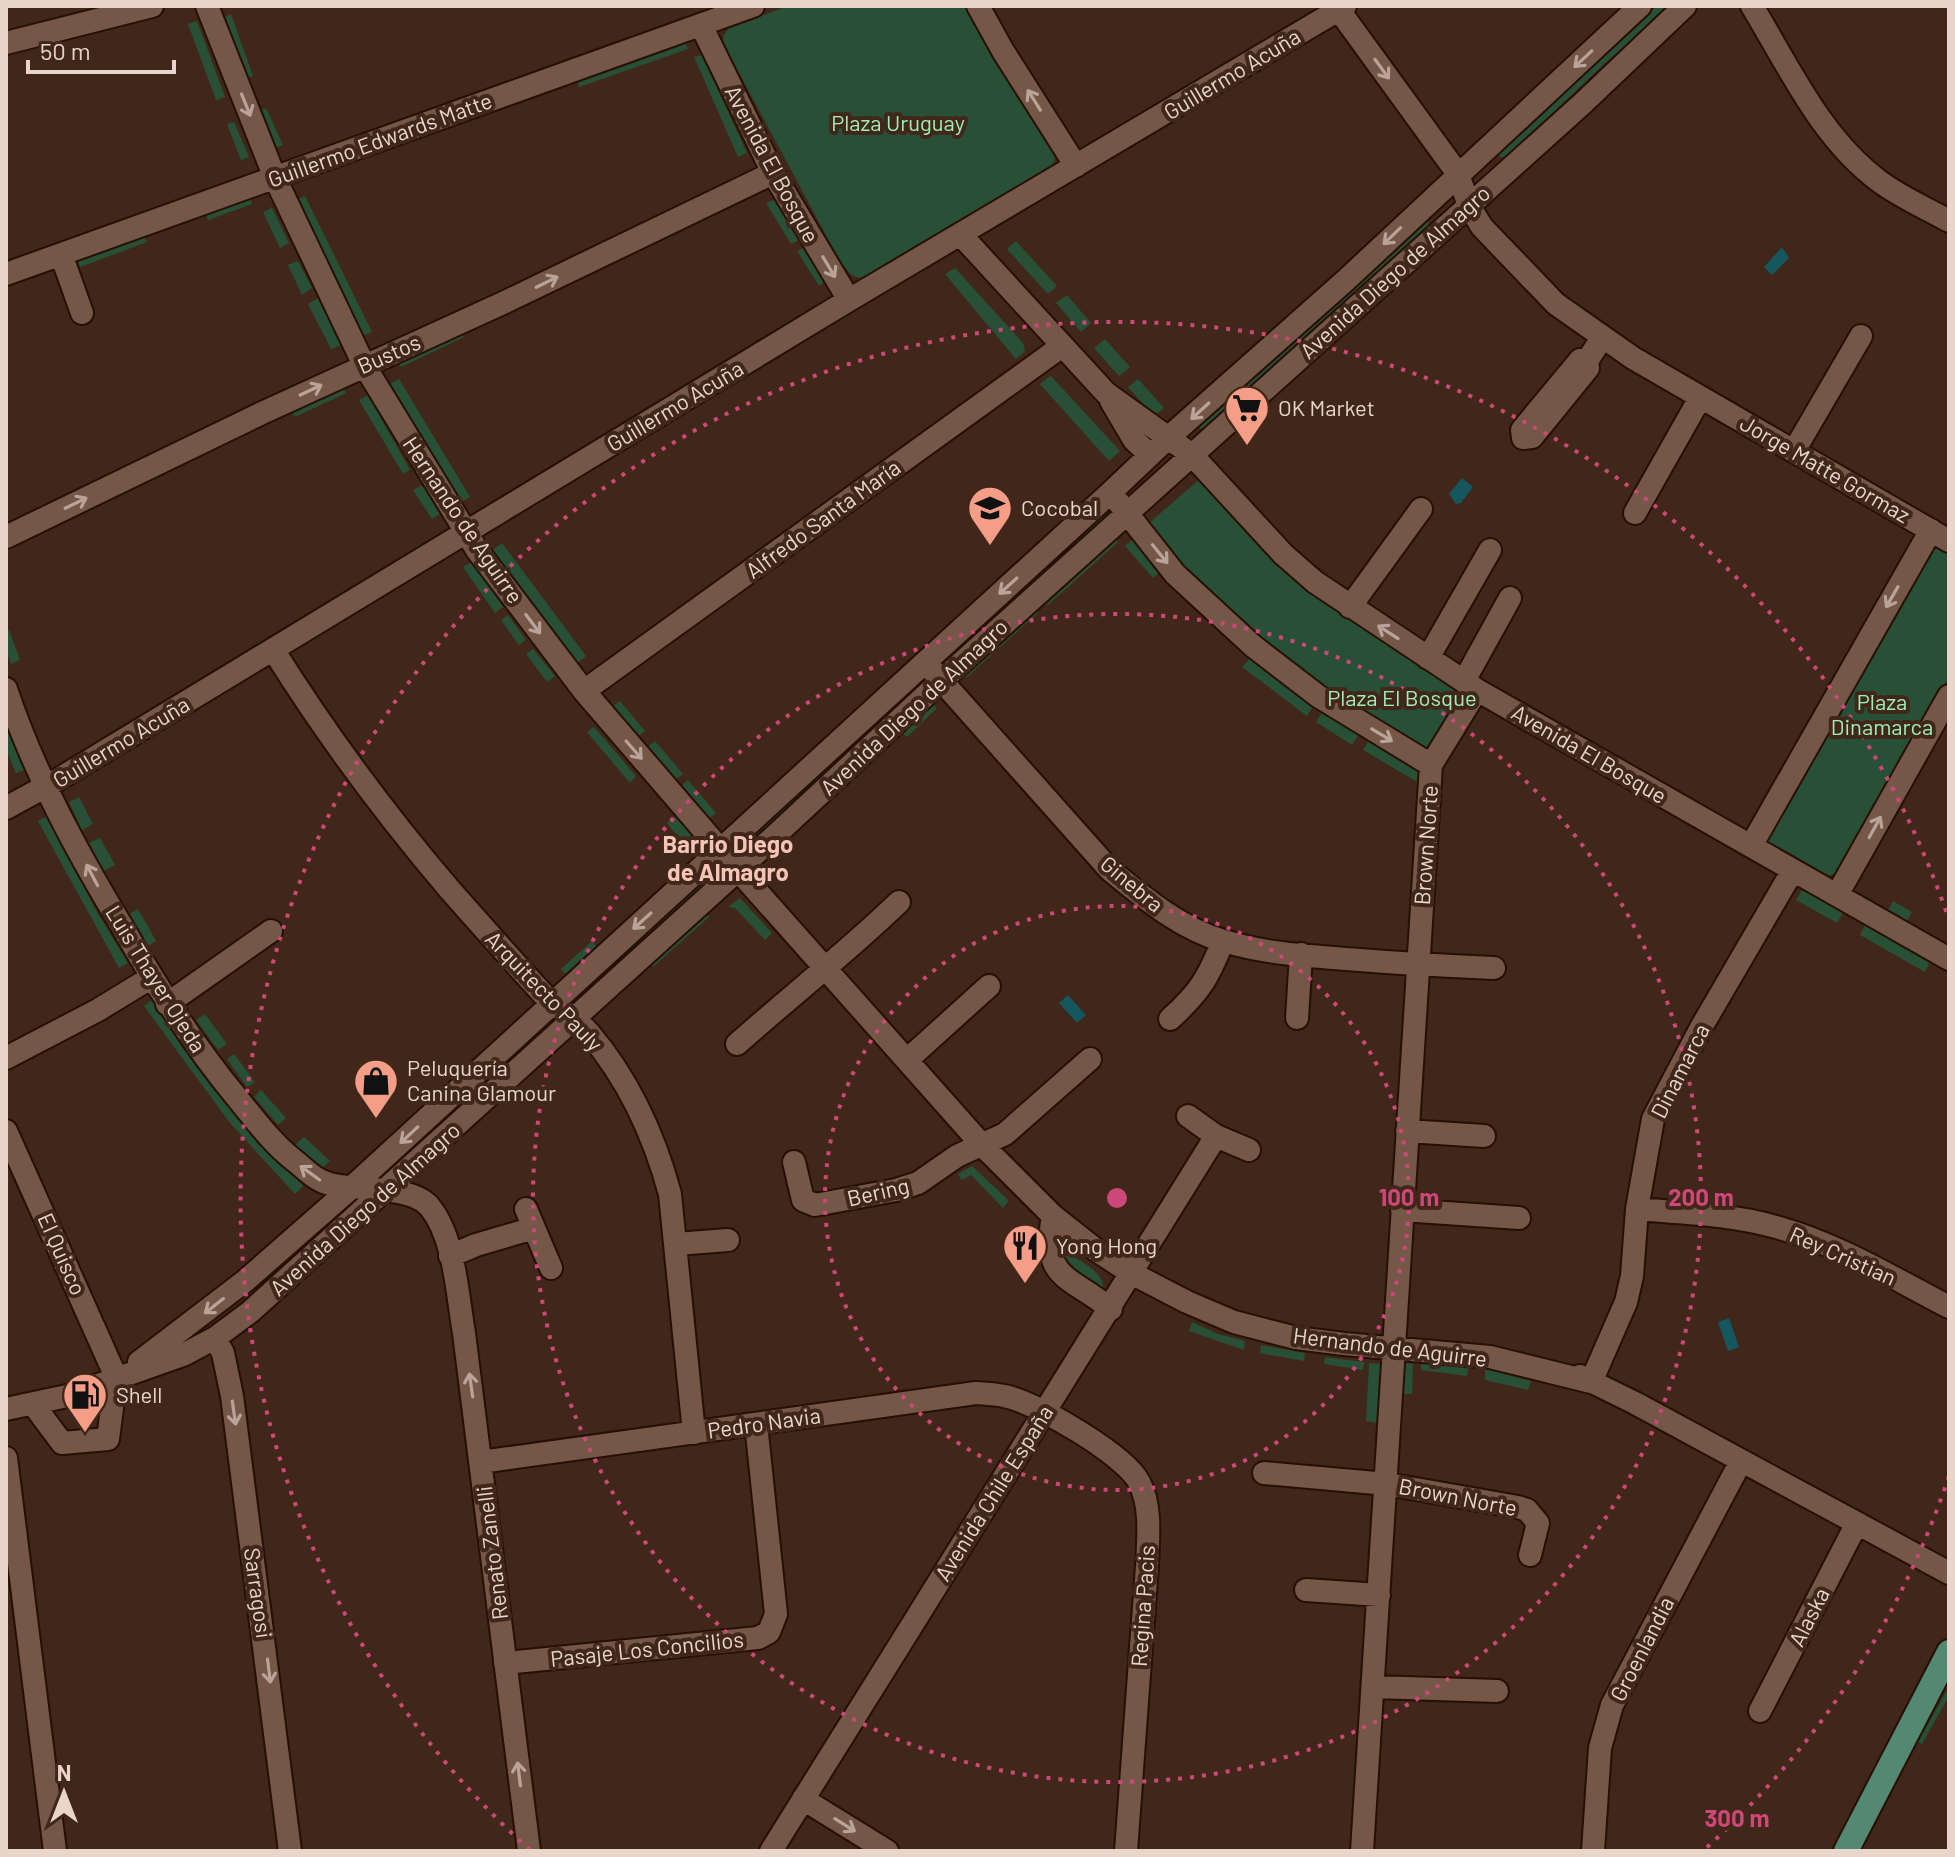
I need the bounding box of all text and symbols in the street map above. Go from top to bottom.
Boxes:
street label: Guillermo Acuña [1159,22,1304,124]
scale bar [28,24,174,74]
text: 50 m [40,36,91,65]
one-way arrow [1573,50,1593,69]
one-way arrow [1373,58,1390,79]
street label: Avenida El Bosque [720,80,825,247]
street label: Guillermo Edwards Matte [264,86,495,192]
one-way arrow [1026,89,1042,112]
one-way arrow [239,92,254,117]
park label: Plaza Uruguay [831,109,965,135]
street label: Avenida Diego de Almagro [1294,179,1495,363]
one-way arrow [1383,226,1402,245]
one-way arrow [821,255,837,278]
one-way arrow [534,274,558,289]
street label: Bustos [353,328,424,378]
street label: Guillermo Acuña [602,354,747,456]
one-way arrow [298,382,322,397]
supermarket icon: OK Market [1223,384,1271,447]
place label: OK Market [1278,394,1375,420]
one-way arrow [1190,402,1210,420]
street label: Jorge Matte Gormaz [1736,409,1915,527]
street label: Hernando de Aguirre [398,431,529,608]
street label: Alfredo Santa María [740,453,905,583]
school or university icon: Cocobal [966,484,1014,547]
place label: Cocobal [1021,494,1098,520]
one-way arrow [64,495,88,510]
one-way arrow [1151,543,1168,564]
one-way arrow [998,576,1018,594]
one-way arrow [1884,585,1899,609]
one-way arrow [525,613,542,634]
street label: Avenida Diego de Almagro [814,613,1012,800]
one-way arrow [1377,624,1400,640]
park label: Plaza El Bosque [1327,684,1477,710]
park label: Plaza Dinamarca [1831,688,1933,739]
street label: Guillermo Acuña [48,690,193,792]
street label: Avenida El Bosque [1507,698,1672,808]
one-way arrow [1370,727,1393,743]
one-way arrow [625,739,643,760]
street label: Brown Norte [1408,784,1442,906]
one-way arrow [1868,816,1884,840]
district label: Barrio Diego de Almagro [663,829,793,886]
street label: Ginebra [1096,850,1169,917]
one-way arrow [83,864,99,887]
street label: Luis Thayer Ojeda [101,900,212,1057]
one-way arrow [632,911,652,929]
street label: Arquitecto Pauly [481,925,609,1056]
street label: Dinamarca [1644,1019,1714,1122]
place label: Peluquería Canina Glamour [407,1054,556,1105]
shop icon: Peluquería Canina Glamour [352,1057,400,1120]
street label: Avenida Diego de Almagro [264,1116,465,1300]
one-way arrow [399,1125,419,1144]
one-way arrow [300,1165,321,1182]
street label: Bering [844,1171,911,1211]
text: 100 m [1379,1182,1439,1211]
text: 200 m [1668,1182,1734,1211]
centre of rings [1103,1184,1131,1212]
street label: El Quisco [33,1209,92,1299]
street label: Rey Cristian [1786,1220,1901,1290]
restaurant icon: Yong Hong [1001,1222,1049,1285]
place label: Yong Hong [1056,1232,1157,1258]
one-way arrow [204,1298,225,1315]
street label: Hernando de Aguirre [1292,1321,1489,1371]
fuel station icon: Shell [61,1371,109,1434]
one-way arrow [463,1373,478,1398]
place label: Shell [116,1381,162,1407]
one-way arrow [227,1399,242,1426]
street label: Avenida Chile España [929,1400,1058,1585]
street label: Pedro Navia [706,1401,822,1443]
street label: Brown Norte [1397,1472,1520,1520]
street label: Renato Zanelli [470,1485,512,1622]
street label: Regina Pacis [1125,1544,1159,1668]
street label: Sarragosi [240,1546,278,1640]
street label: Alaska [1782,1583,1834,1650]
street label: Groenlandia [1604,1592,1679,1705]
street label: Pasaje Los Concilios [549,1625,745,1671]
one-way arrow [261,1657,276,1683]
north arrow [24,1753,104,1833]
text: N [57,1759,71,1785]
one-way arrow [512,1761,527,1788]
text: 300 m [1704,1803,1770,1832]
one-way arrow [834,1817,856,1833]

